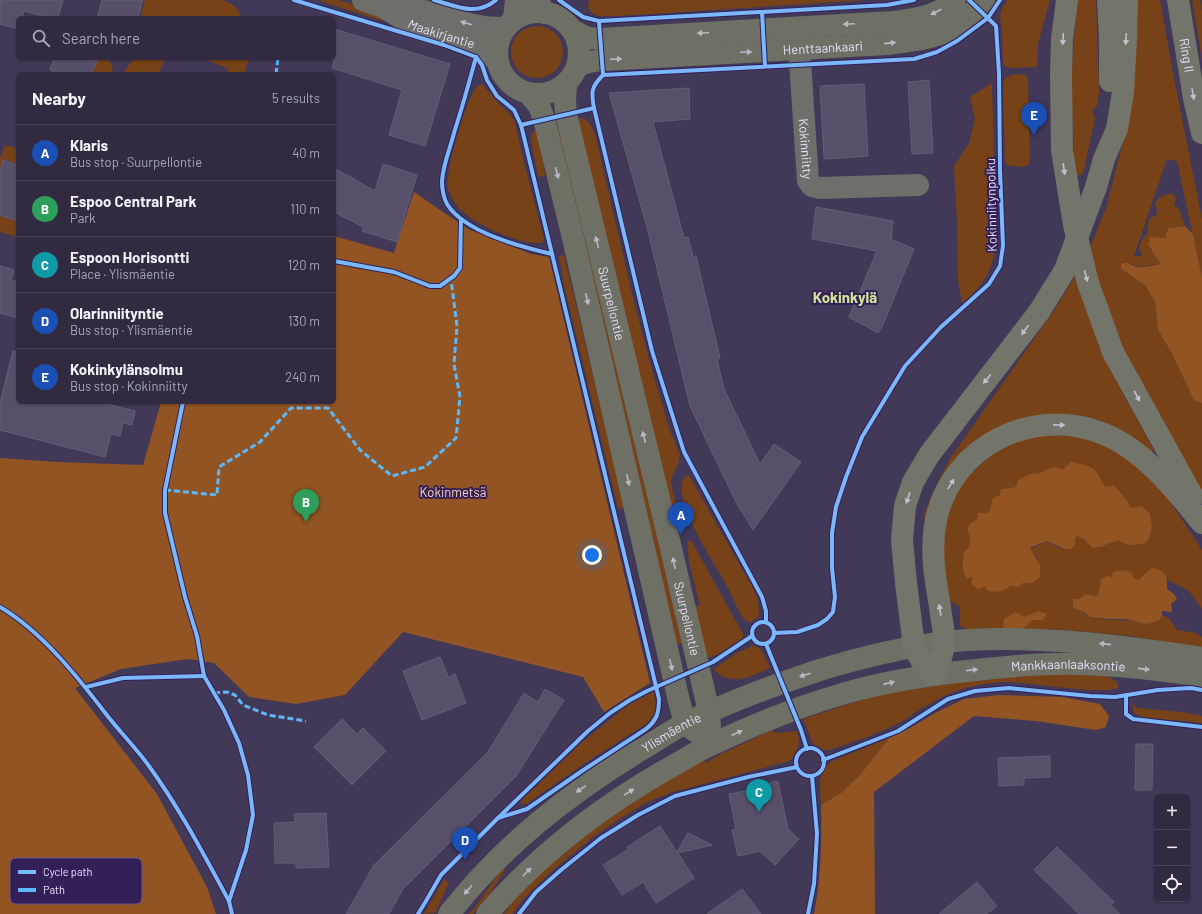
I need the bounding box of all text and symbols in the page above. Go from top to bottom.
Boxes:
one-way arrow [930,8,942,15]
search box [16,16,336,60]
street label: Maakirjantie [405,16,477,51]
one-way arrow [459,20,471,26]
one-way arrow [843,21,855,28]
icon: search [30,27,52,49]
text: Search here [62,29,140,47]
one-way arrow [697,30,709,37]
one-way arrow [1059,33,1066,45]
one-way arrow [1123,33,1130,45]
street label: Henttaankaari [782,37,863,58]
street label: Ring II [1176,37,1198,74]
one-way arrow [884,40,896,47]
one-way arrow [740,48,752,55]
one-way arrow [610,56,622,63]
text: Nearby [32,88,86,108]
one-way arrow [1191,88,1197,100]
text: 5 results [272,90,320,106]
pin: E [1021,102,1047,135]
street label: Kokinniitty [796,118,816,180]
text: Klaris [70,136,108,154]
text: A [41,145,49,161]
text: 40 m [292,145,320,161]
text: Bus stop · Suurpellontie [70,154,202,170]
street label: Kokinniitynpolku [982,158,1000,252]
one-way arrow [1061,163,1067,175]
one-way arrow [554,166,560,179]
text: Espoo Central Park [70,192,196,210]
text: B [41,201,49,217]
text: 110 m [290,201,320,217]
text: Park [70,210,96,226]
one-way arrow [594,236,600,248]
text: Espoon Horisontti [70,248,189,266]
text: C [41,257,49,273]
text: 120 m [288,257,320,273]
street label: Suurpellontie [595,265,628,342]
text: Place · Ylismäentie [70,266,175,282]
one-way arrow [1084,270,1090,282]
district label: Kokinkylä [813,288,877,306]
one-way arrow [584,293,590,305]
text: Olarinniityntie [70,304,164,322]
text: D [41,313,49,329]
text: 130 m [288,313,320,329]
text: Bus stop · Ylismäentie [70,322,193,338]
one-way arrow [1021,325,1030,336]
text: Kokinkylänsolmu [70,360,183,378]
text: E [41,369,49,385]
text: 240 m [285,369,320,385]
one-way arrow [983,374,992,385]
text: Bus stop · Kokinniitty [70,378,188,394]
one-way arrow [1133,390,1140,402]
one-way arrow [1053,422,1066,428]
one-way arrow [641,431,647,443]
one-way arrow [626,474,632,486]
one-way arrow [948,478,955,490]
park label: Kokinmetsä [420,484,486,500]
pin: B [293,489,319,522]
one-way arrow [905,493,911,505]
pin: A [668,502,694,535]
your location [582,545,602,565]
one-way arrow [671,557,677,569]
street label: Suurpellontie [671,580,704,657]
one-way arrow [937,604,943,616]
one-way arrow [1099,641,1111,647]
street label: Mankkaanlaaksontie [1011,656,1126,675]
one-way arrow [668,659,674,671]
one-way arrow [1138,666,1150,672]
one-way arrow [966,667,979,673]
one-way arrow [799,672,811,678]
one-way arrow [883,680,895,686]
street label: Ylismäentie [639,709,704,756]
one-way arrow [732,730,743,736]
pin: C [746,779,772,812]
one-way arrow [576,785,586,793]
one-way arrow [624,788,634,796]
map controls [1154,794,1190,902]
button: + [1154,794,1190,830]
pin: D [452,827,478,860]
button: − [1154,830,1190,866]
legend [10,858,142,904]
text: Cycle path [43,865,93,878]
button: locate [1154,866,1190,902]
one-way arrow [522,867,532,877]
text: Path [43,883,65,896]
one-way arrow [463,885,472,896]

